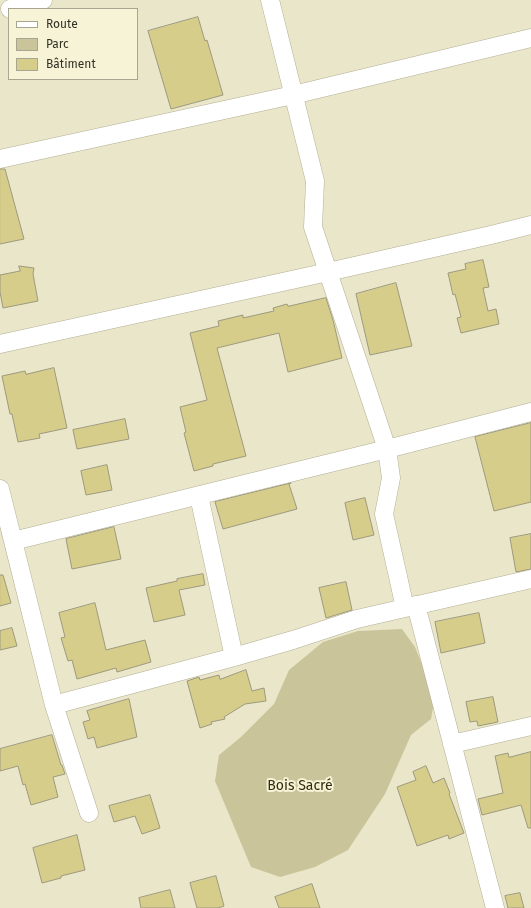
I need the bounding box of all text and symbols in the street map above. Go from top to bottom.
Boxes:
legend [8,8,138,80]
text: Route [46,17,78,31]
text: Parc [46,37,69,51]
text: Bâtiment [46,57,96,71]
park label: Bois Sacré [267,778,333,794]

